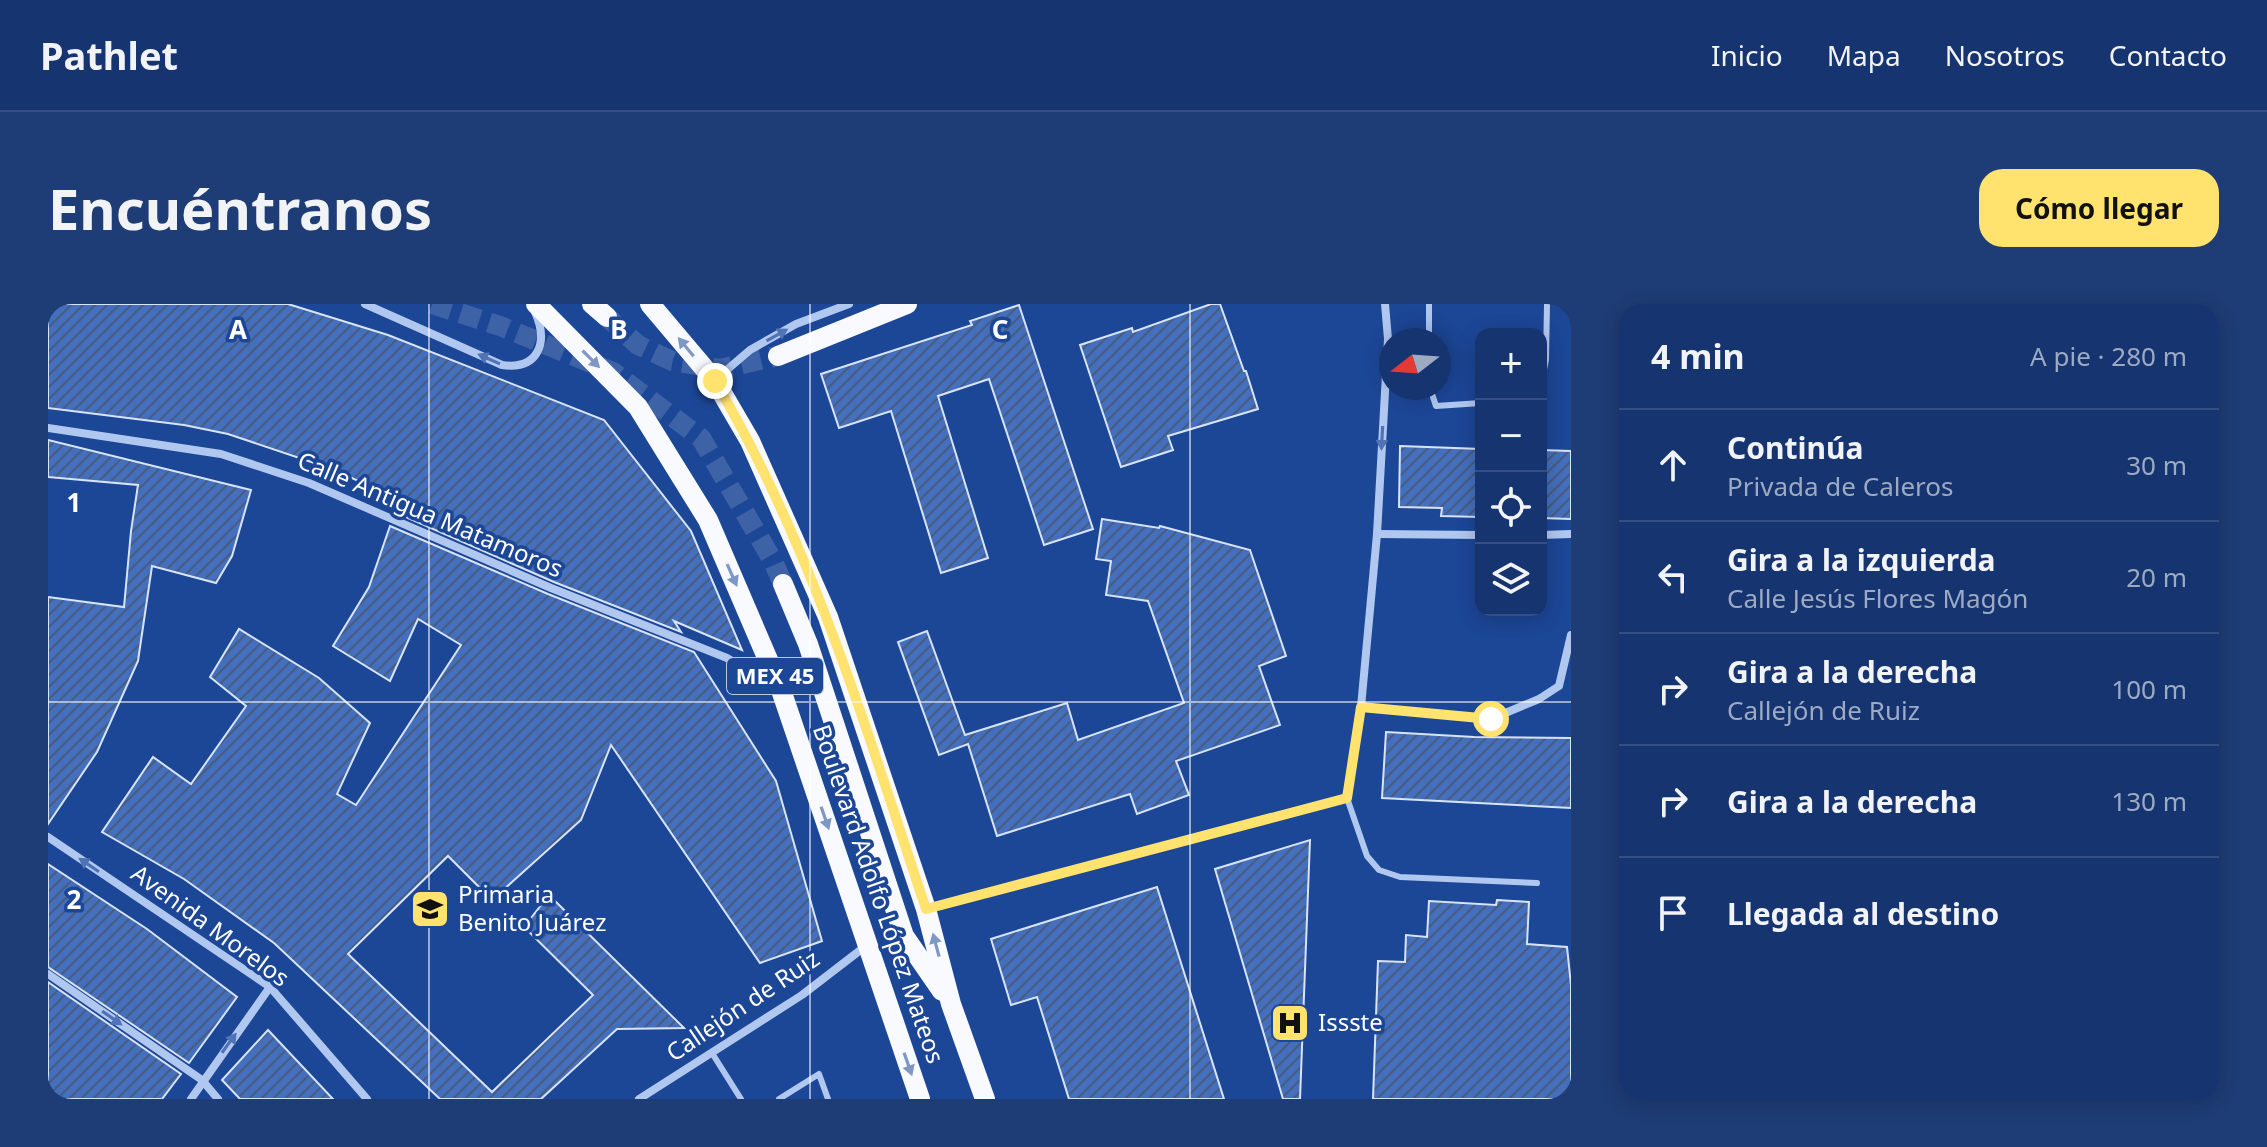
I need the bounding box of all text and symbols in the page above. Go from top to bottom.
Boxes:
text: Pathlet [40,29,178,81]
text: Inicio [1711,36,1783,74]
text: Mapa [1827,36,1901,74]
text: Nosotros [1945,36,2065,74]
text: Contacto [2109,36,2227,74]
button: Cómo llegar [1979,169,2219,247]
text: Encuéntranos [48,170,432,246]
text: A [229,311,247,347]
text: B [610,311,628,347]
text: C [992,311,1008,347]
one-way arrow [766,328,789,342]
north arrow [1379,328,1451,400]
map controls [1475,328,1547,616]
button: + [1475,328,1547,400]
text: 4 min [1651,333,1745,379]
one-way arrow [678,337,695,357]
text: A pie · 280 m [2030,338,2187,374]
one-way arrow [581,349,600,368]
one-way arrow [477,353,501,366]
route end [697,363,733,399]
button: − [1475,400,1547,472]
one-way arrow [1376,426,1389,451]
text: Continúa [1727,427,1863,468]
street label: Calle Antigua Matamoros [293,443,568,584]
icon: ahead [1651,443,1695,487]
text: 30 m [2126,447,2187,483]
text: Privada de Caleros [1727,468,1954,504]
button: locate [1475,472,1547,544]
text: 1 [67,484,81,520]
text: Gira a la izquierda [1727,539,1996,580]
button: layers [1475,544,1547,616]
icon: left [1651,555,1695,599]
text: 20 m [2126,559,2187,595]
one-way arrow [725,563,739,587]
text: Calle Jesús Flores Magón [1727,580,2028,616]
text: Gira a la derecha [1727,651,1977,692]
road number: MEX 45 [727,658,823,694]
icon: right [1651,667,1695,711]
text: 100 m [2111,671,2187,707]
text: Callejón de Ruiz [1727,692,1920,728]
route start [1473,701,1509,737]
street label: Boulevard Adolfo López Mateos [806,720,953,1067]
icon: right [1651,779,1695,823]
text: Gira a la derecha [1727,781,1977,822]
text: 130 m [2111,783,2187,819]
one-way arrow [819,806,831,830]
street label: Avenida Morelos [125,856,297,993]
one-way arrow [78,858,100,873]
place label: Primaria Benito Juárez [458,877,606,938]
text: 2 [67,881,82,917]
school or university icon: Primaria Benito Juárez [409,888,451,930]
icon: arrive [1651,891,1695,935]
text: Llegada al destino [1727,893,1999,934]
one-way arrow [929,932,941,957]
street label: Callejón de Ruiz [659,941,825,1068]
hospital icon: Issste [1269,1002,1311,1044]
place label: Issste [1318,1005,1383,1038]
one-way arrow [102,1010,123,1025]
one-way arrow [221,1032,237,1053]
one-way arrow [903,1052,915,1076]

